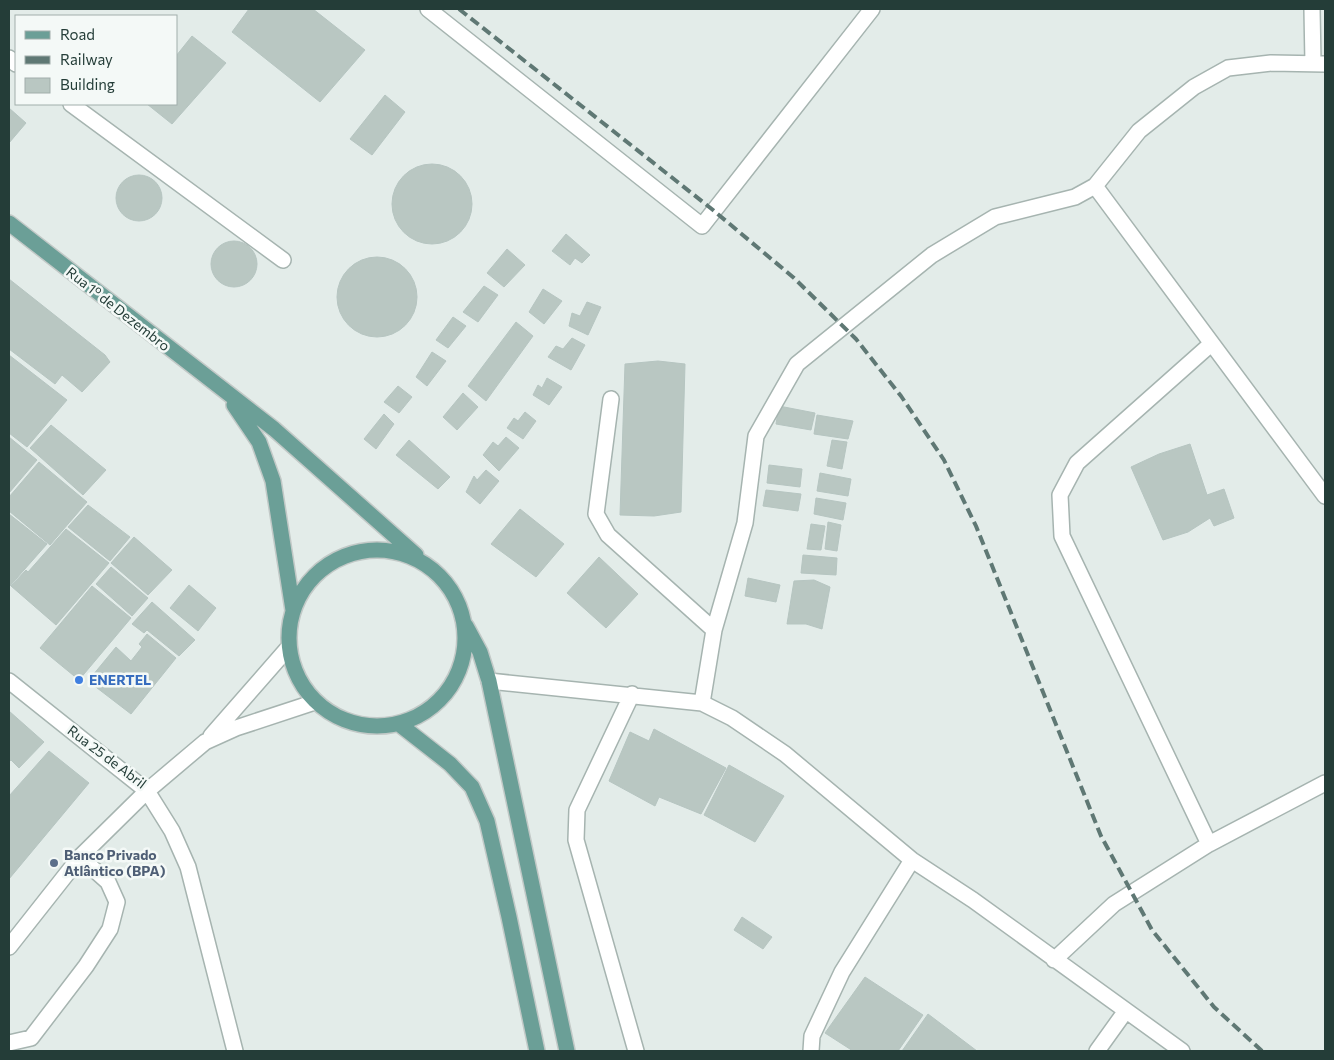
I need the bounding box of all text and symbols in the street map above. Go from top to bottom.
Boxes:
legend [15,15,178,105]
text: Road [60,25,95,43]
text: Railway [60,50,113,68]
text: Building [60,75,115,93]
street label: Rua 1º de Dezembro [63,263,173,354]
place label: ENERTEL [89,671,151,688]
marker: ENERTEL [73,674,85,686]
street label: Rua 25 de Abril [64,721,150,792]
place label: Banco Privado Atlântico (BPA) [64,846,166,879]
marker: Banco Privado Atlântico (BPA) [48,857,60,869]

